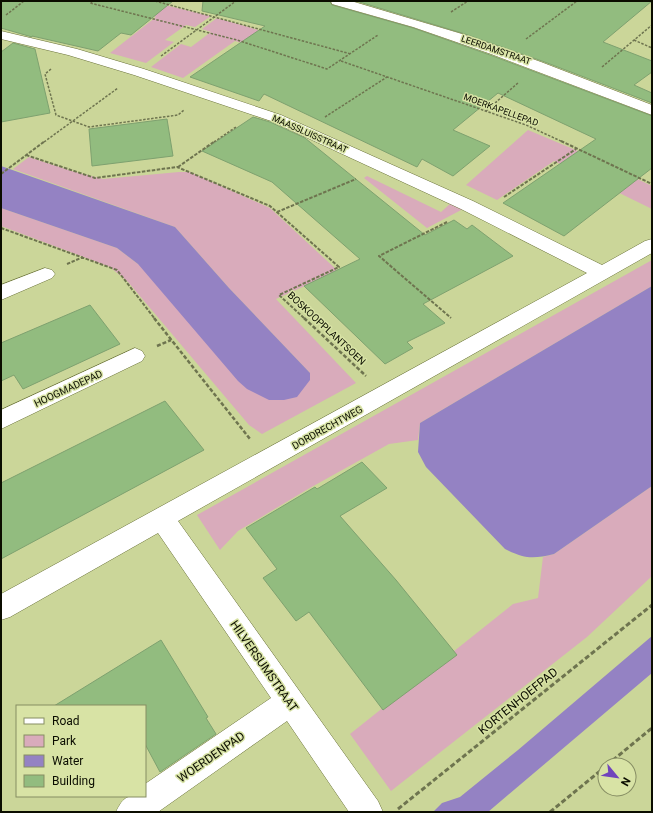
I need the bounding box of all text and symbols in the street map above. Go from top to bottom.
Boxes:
street label: LEERDAMSTRAAT [460,33,533,67]
street label: MOERKAPELLEPAD [462,92,540,128]
street label: MAASSLUISSTRAAT [271,113,350,155]
street label: BOSKOOPPLANTSOEN [286,290,368,367]
street label: HOOGMADEPAD [32,368,104,409]
street label: DORDRECHTWEG [290,403,365,451]
street label: HILVERSUMSTRAAT [227,618,301,714]
street label: KORTENHOEFPAD [476,665,561,737]
legend [16,705,146,797]
text: Road [52,714,80,728]
street label: WOERDENPAD [175,729,247,785]
text: Park [52,734,77,748]
text: Water [52,754,83,768]
north arrow [597,757,637,797]
text: Building [52,774,95,788]
text: N [618,775,633,788]

